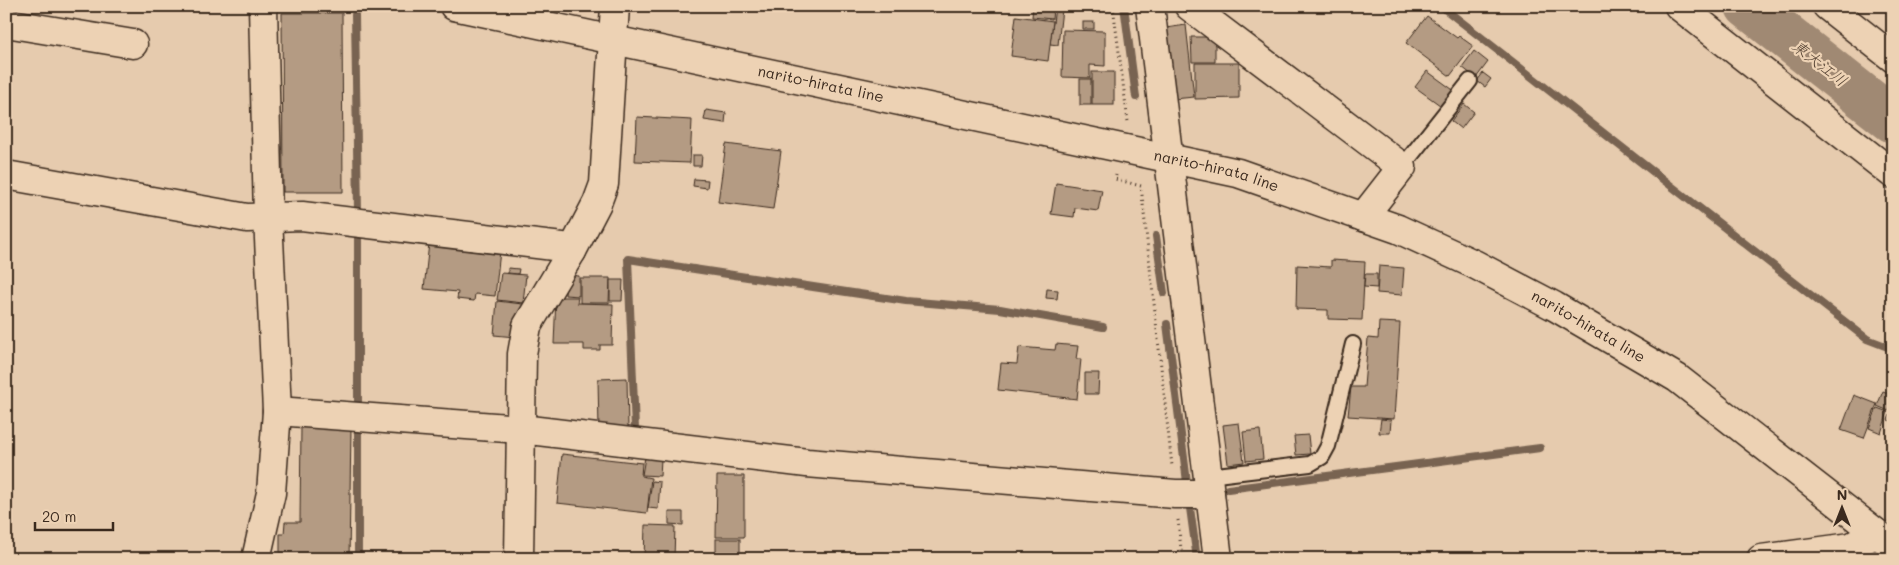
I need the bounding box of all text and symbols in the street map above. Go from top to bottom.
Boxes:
water label: 東大江川 [1789,35,1852,91]
street label: narito-hirata line [756,60,886,106]
street label: narito-hirata line [1152,144,1282,196]
street label: narito-hirata line [1528,285,1649,366]
north arrow [1816,482,1866,532]
text: N [1837,485,1847,504]
scale bar [35,500,112,532]
text: 20 m [42,506,76,526]

